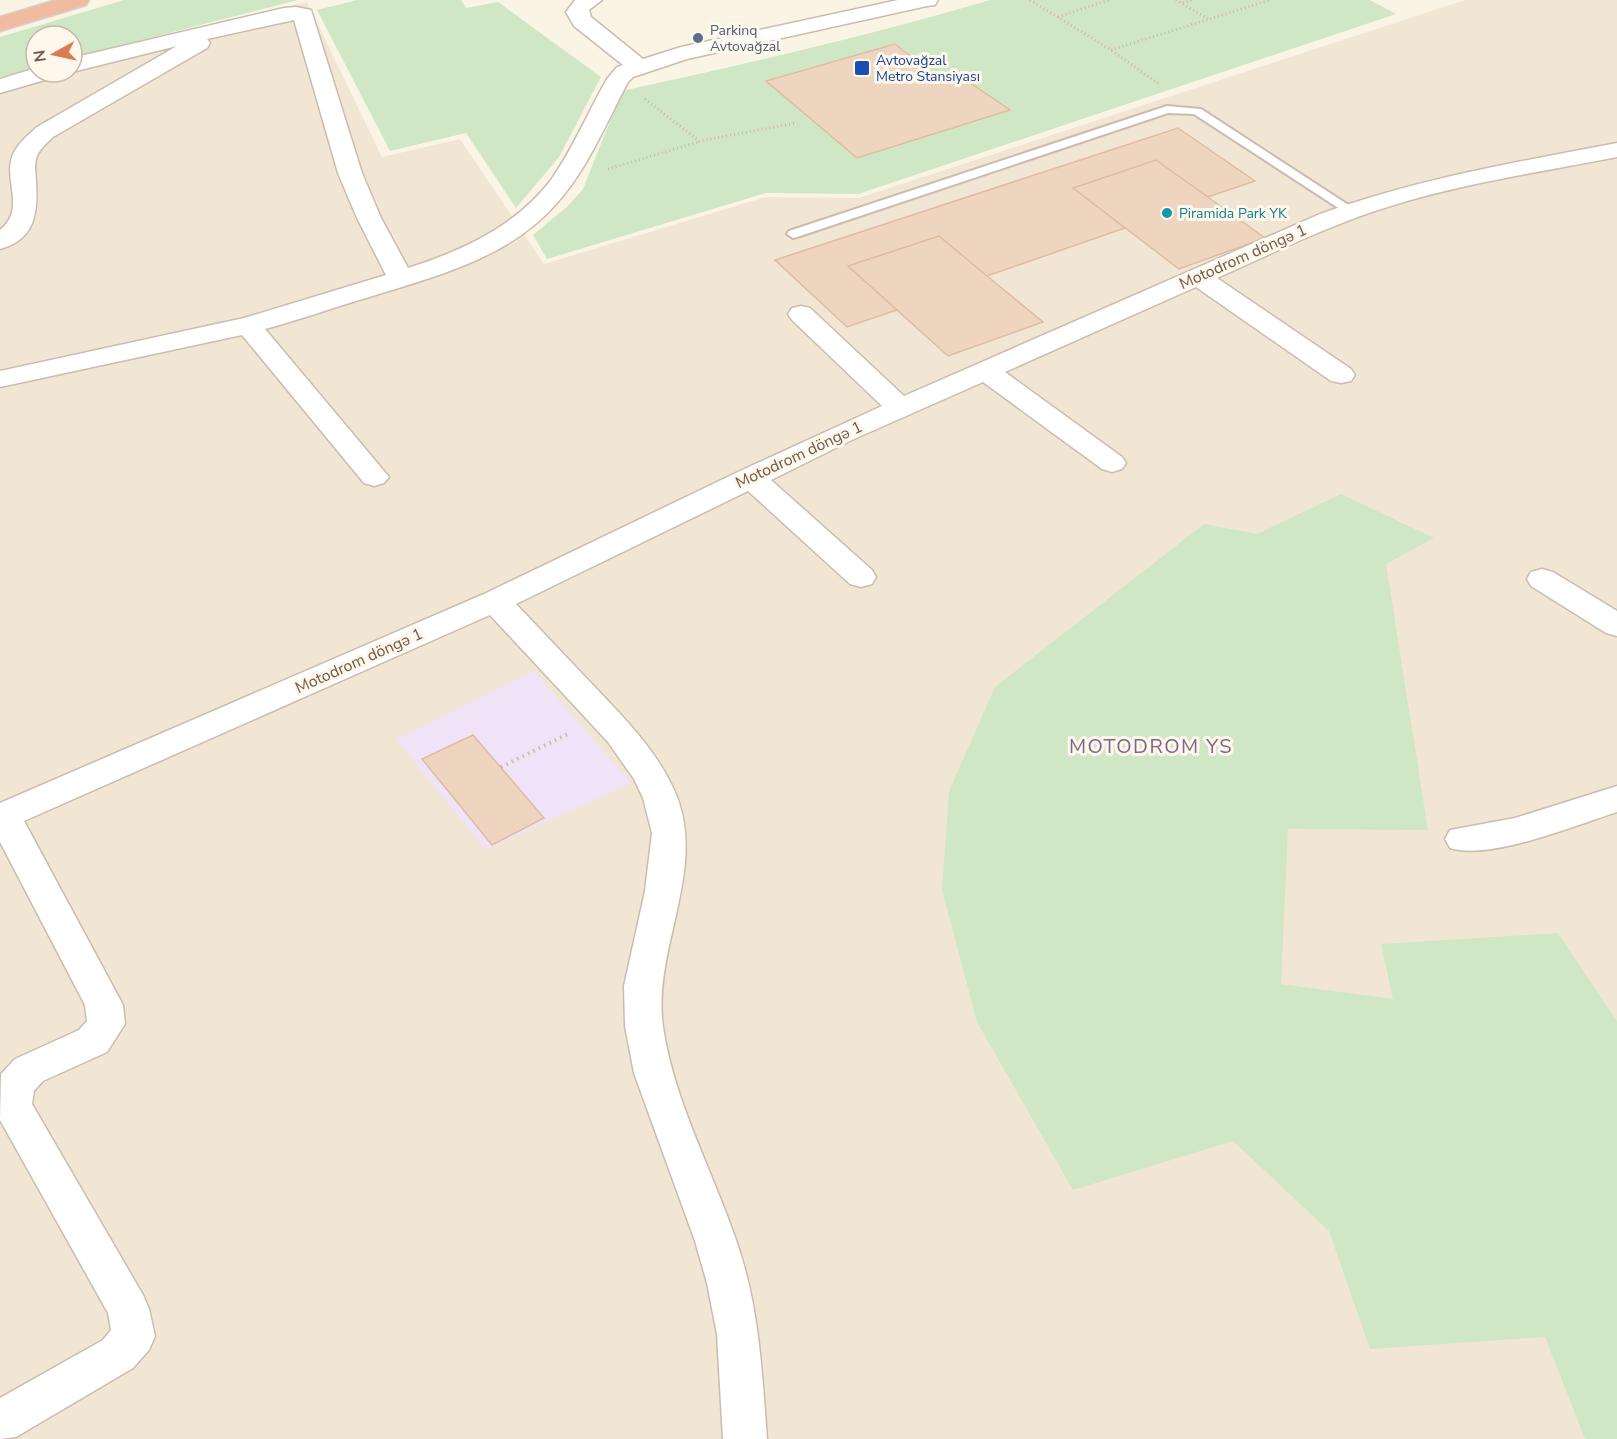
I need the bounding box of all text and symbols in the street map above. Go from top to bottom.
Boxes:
place label: Parkinq Avtovağzal [710,21,781,56]
north arrow [24,24,84,84]
marker: Parkinq Avtovağzal [691,31,705,45]
text: N [28,48,52,63]
place label: Avtovağzal Metro Stansiyası [876,51,980,86]
marker: Avtovağzal Metro Stansiyası [853,59,871,77]
place label: Piramida Park YK [1179,204,1287,223]
marker: Piramida Park YK [1160,206,1174,220]
street label: Motodrom döngə 1 [1176,219,1310,295]
street label: Motodrom döngə 1 [732,416,866,494]
street label: Motodrom döngə 1 [292,623,426,699]
district label: MOTODROM YS [1069,733,1233,760]

